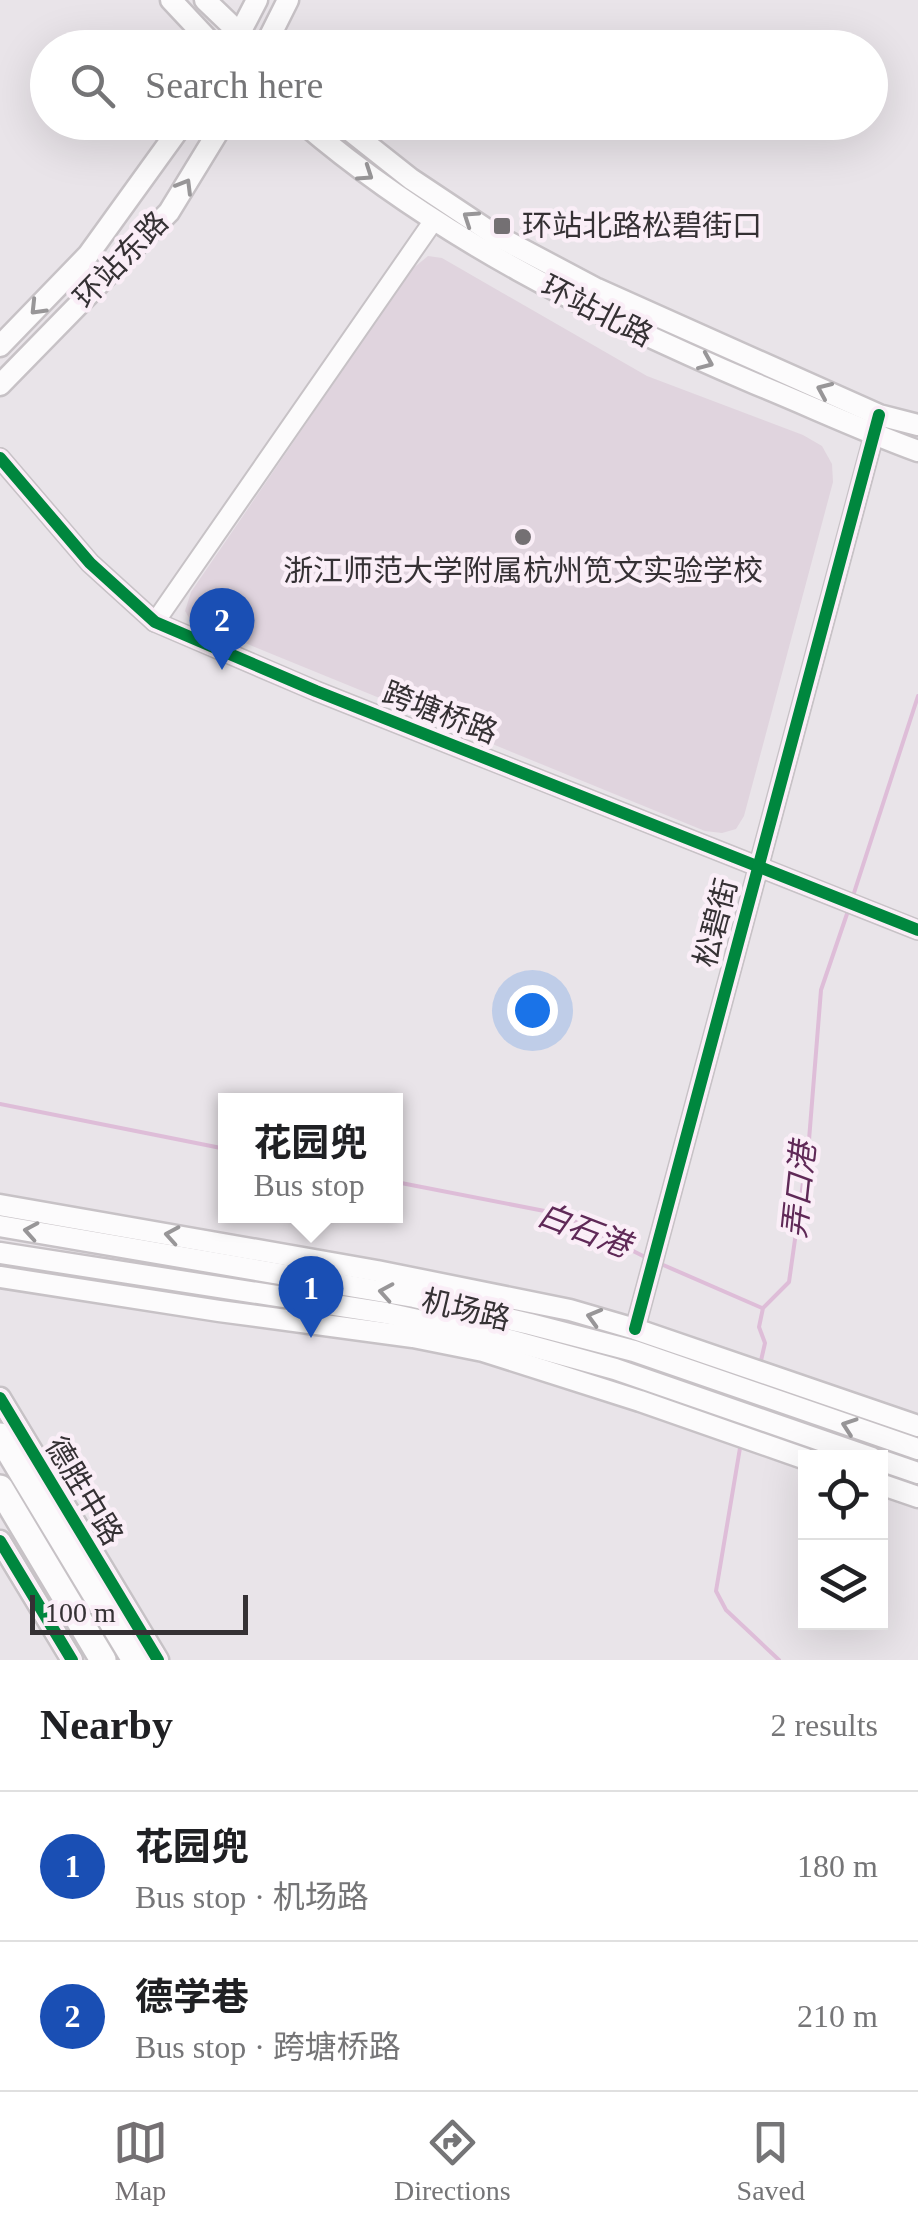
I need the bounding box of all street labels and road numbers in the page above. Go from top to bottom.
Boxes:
street label: 环站东路 [67,205,174,314]
street label: 环站北路 [536,269,658,352]
street label: 跨塘桥路 [378,676,502,749]
street label: 松碧街 [688,875,743,971]
street label: 机场路 [419,1283,514,1336]
street label: 德胜中路 [39,1431,129,1551]

